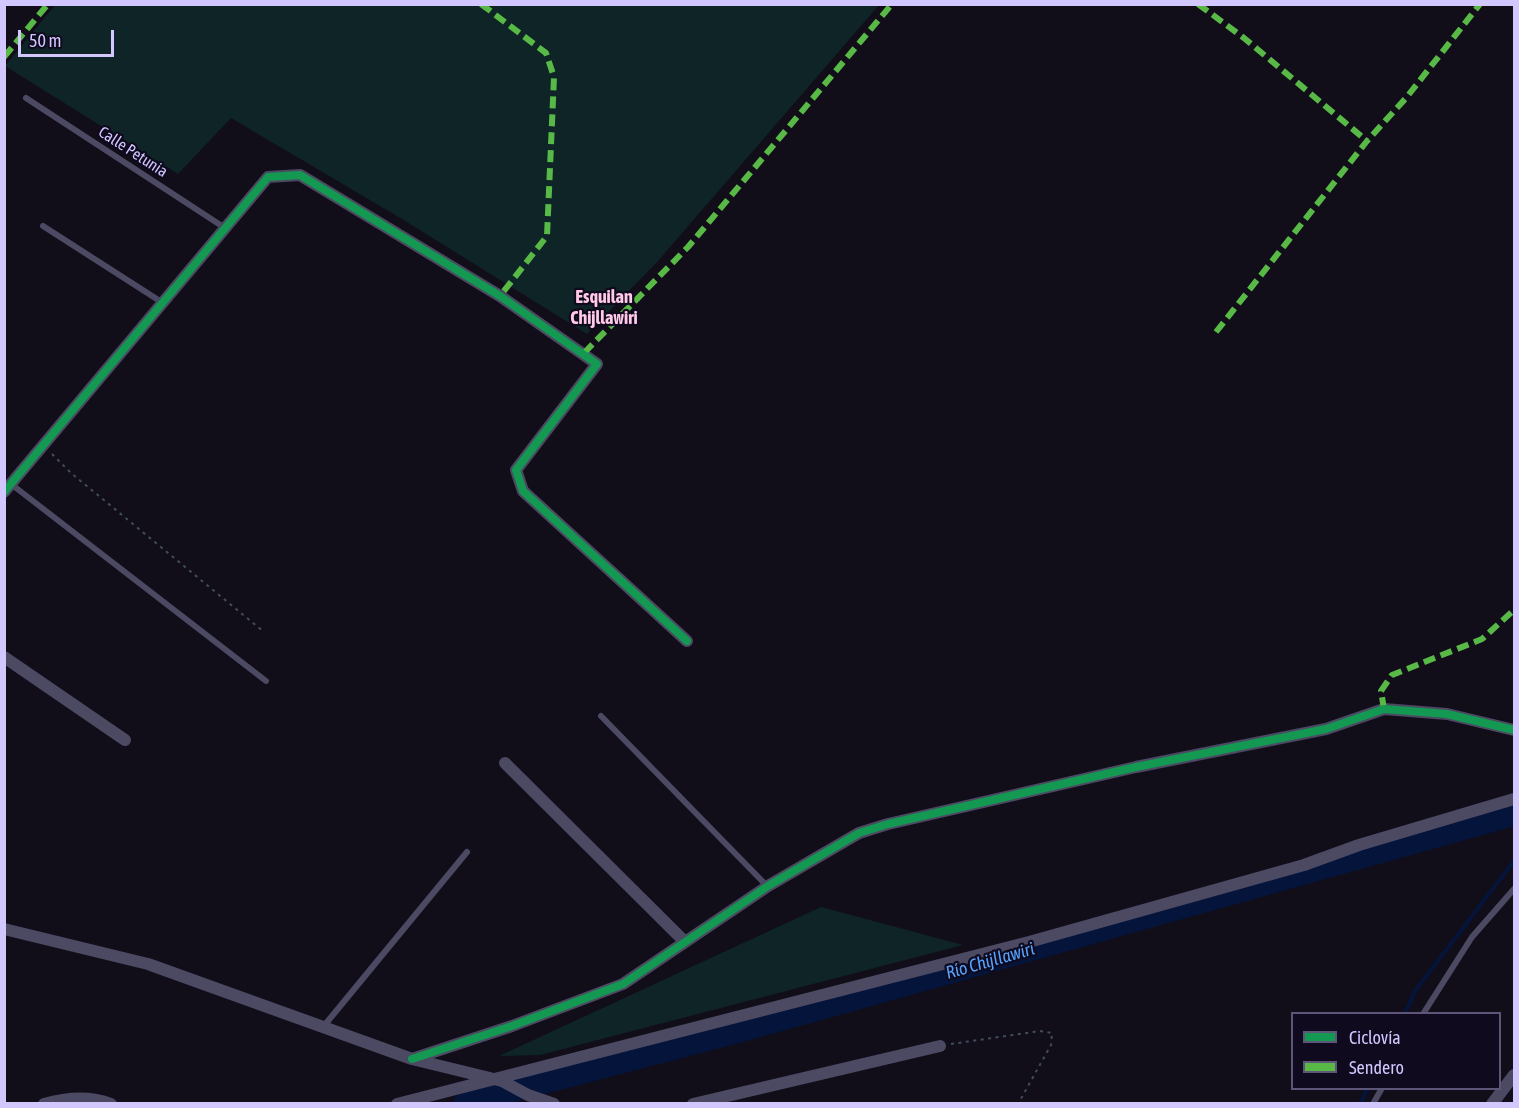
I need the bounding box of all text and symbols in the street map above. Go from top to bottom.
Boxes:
scale bar [21,18,117,56]
text: 50 m [29,30,61,51]
street label: Calle Petunia [95,123,171,181]
district label: Esquilan Chijllawiri [570,286,638,328]
water label: Río Chijllawiri [943,938,1037,984]
legend [1291,1012,1501,1090]
text: Ciclovía [1349,1027,1401,1048]
text: Sendero [1349,1057,1404,1078]

